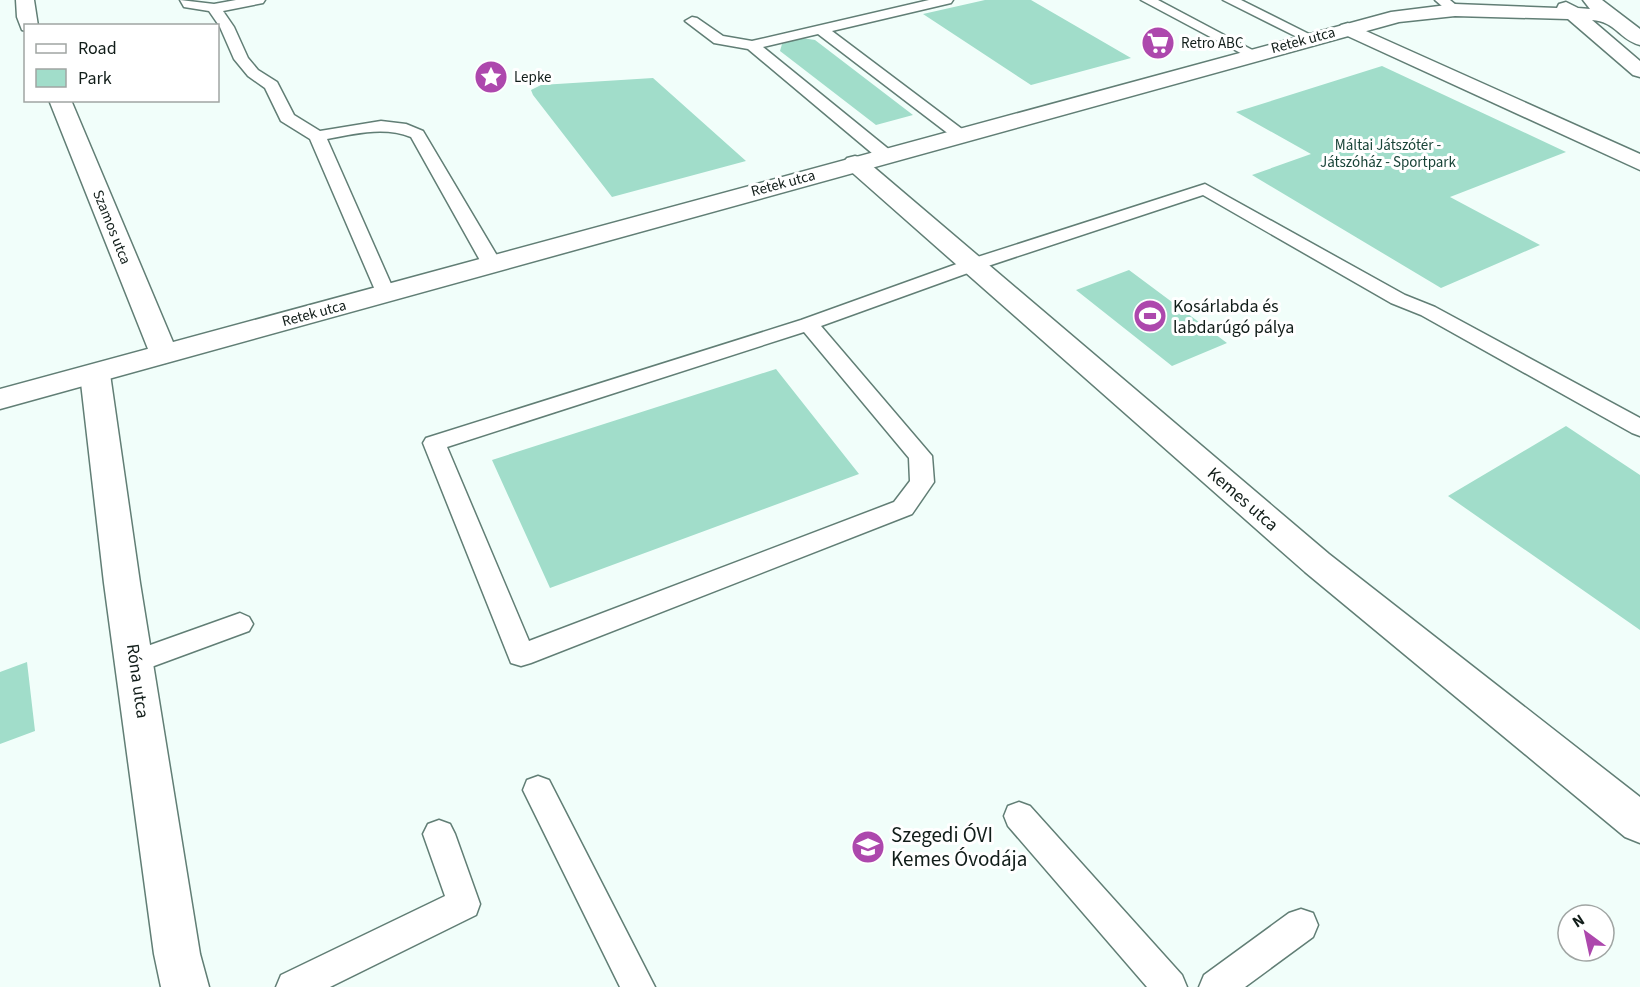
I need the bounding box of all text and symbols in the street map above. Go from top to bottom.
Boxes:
street label: Retek utca [1269,22,1338,59]
legend [24,24,219,102]
supermarket icon: Retro ABC [1140,25,1176,61]
place label: Retro ABC [1181,33,1244,54]
text: Road [78,36,117,61]
place icon: Lepke [473,59,509,95]
text: Park [78,66,112,91]
place label: Lepke [514,67,551,88]
park label: Máltai Játszótér - Játszóház - Sportpark [1320,135,1457,173]
street label: Retek utca [749,165,818,202]
street label: Szamos utca [87,187,136,268]
place label: Kosárlabda és labdarúgó pálya [1173,294,1294,340]
street label: Retek utca [280,295,349,332]
sports icon: Kosárlabda és labdarúgó pálya [1132,298,1168,334]
street label: Kemes utca [1202,461,1284,537]
street label: Róna utca [120,642,155,720]
place label: Szegedi ÓVI Kemes Óvodája [891,820,1027,874]
school or university icon: Szegedi ÓVI Kemes Óvodája [850,829,886,865]
north arrow [1556,903,1616,963]
text: N [1568,909,1589,933]

